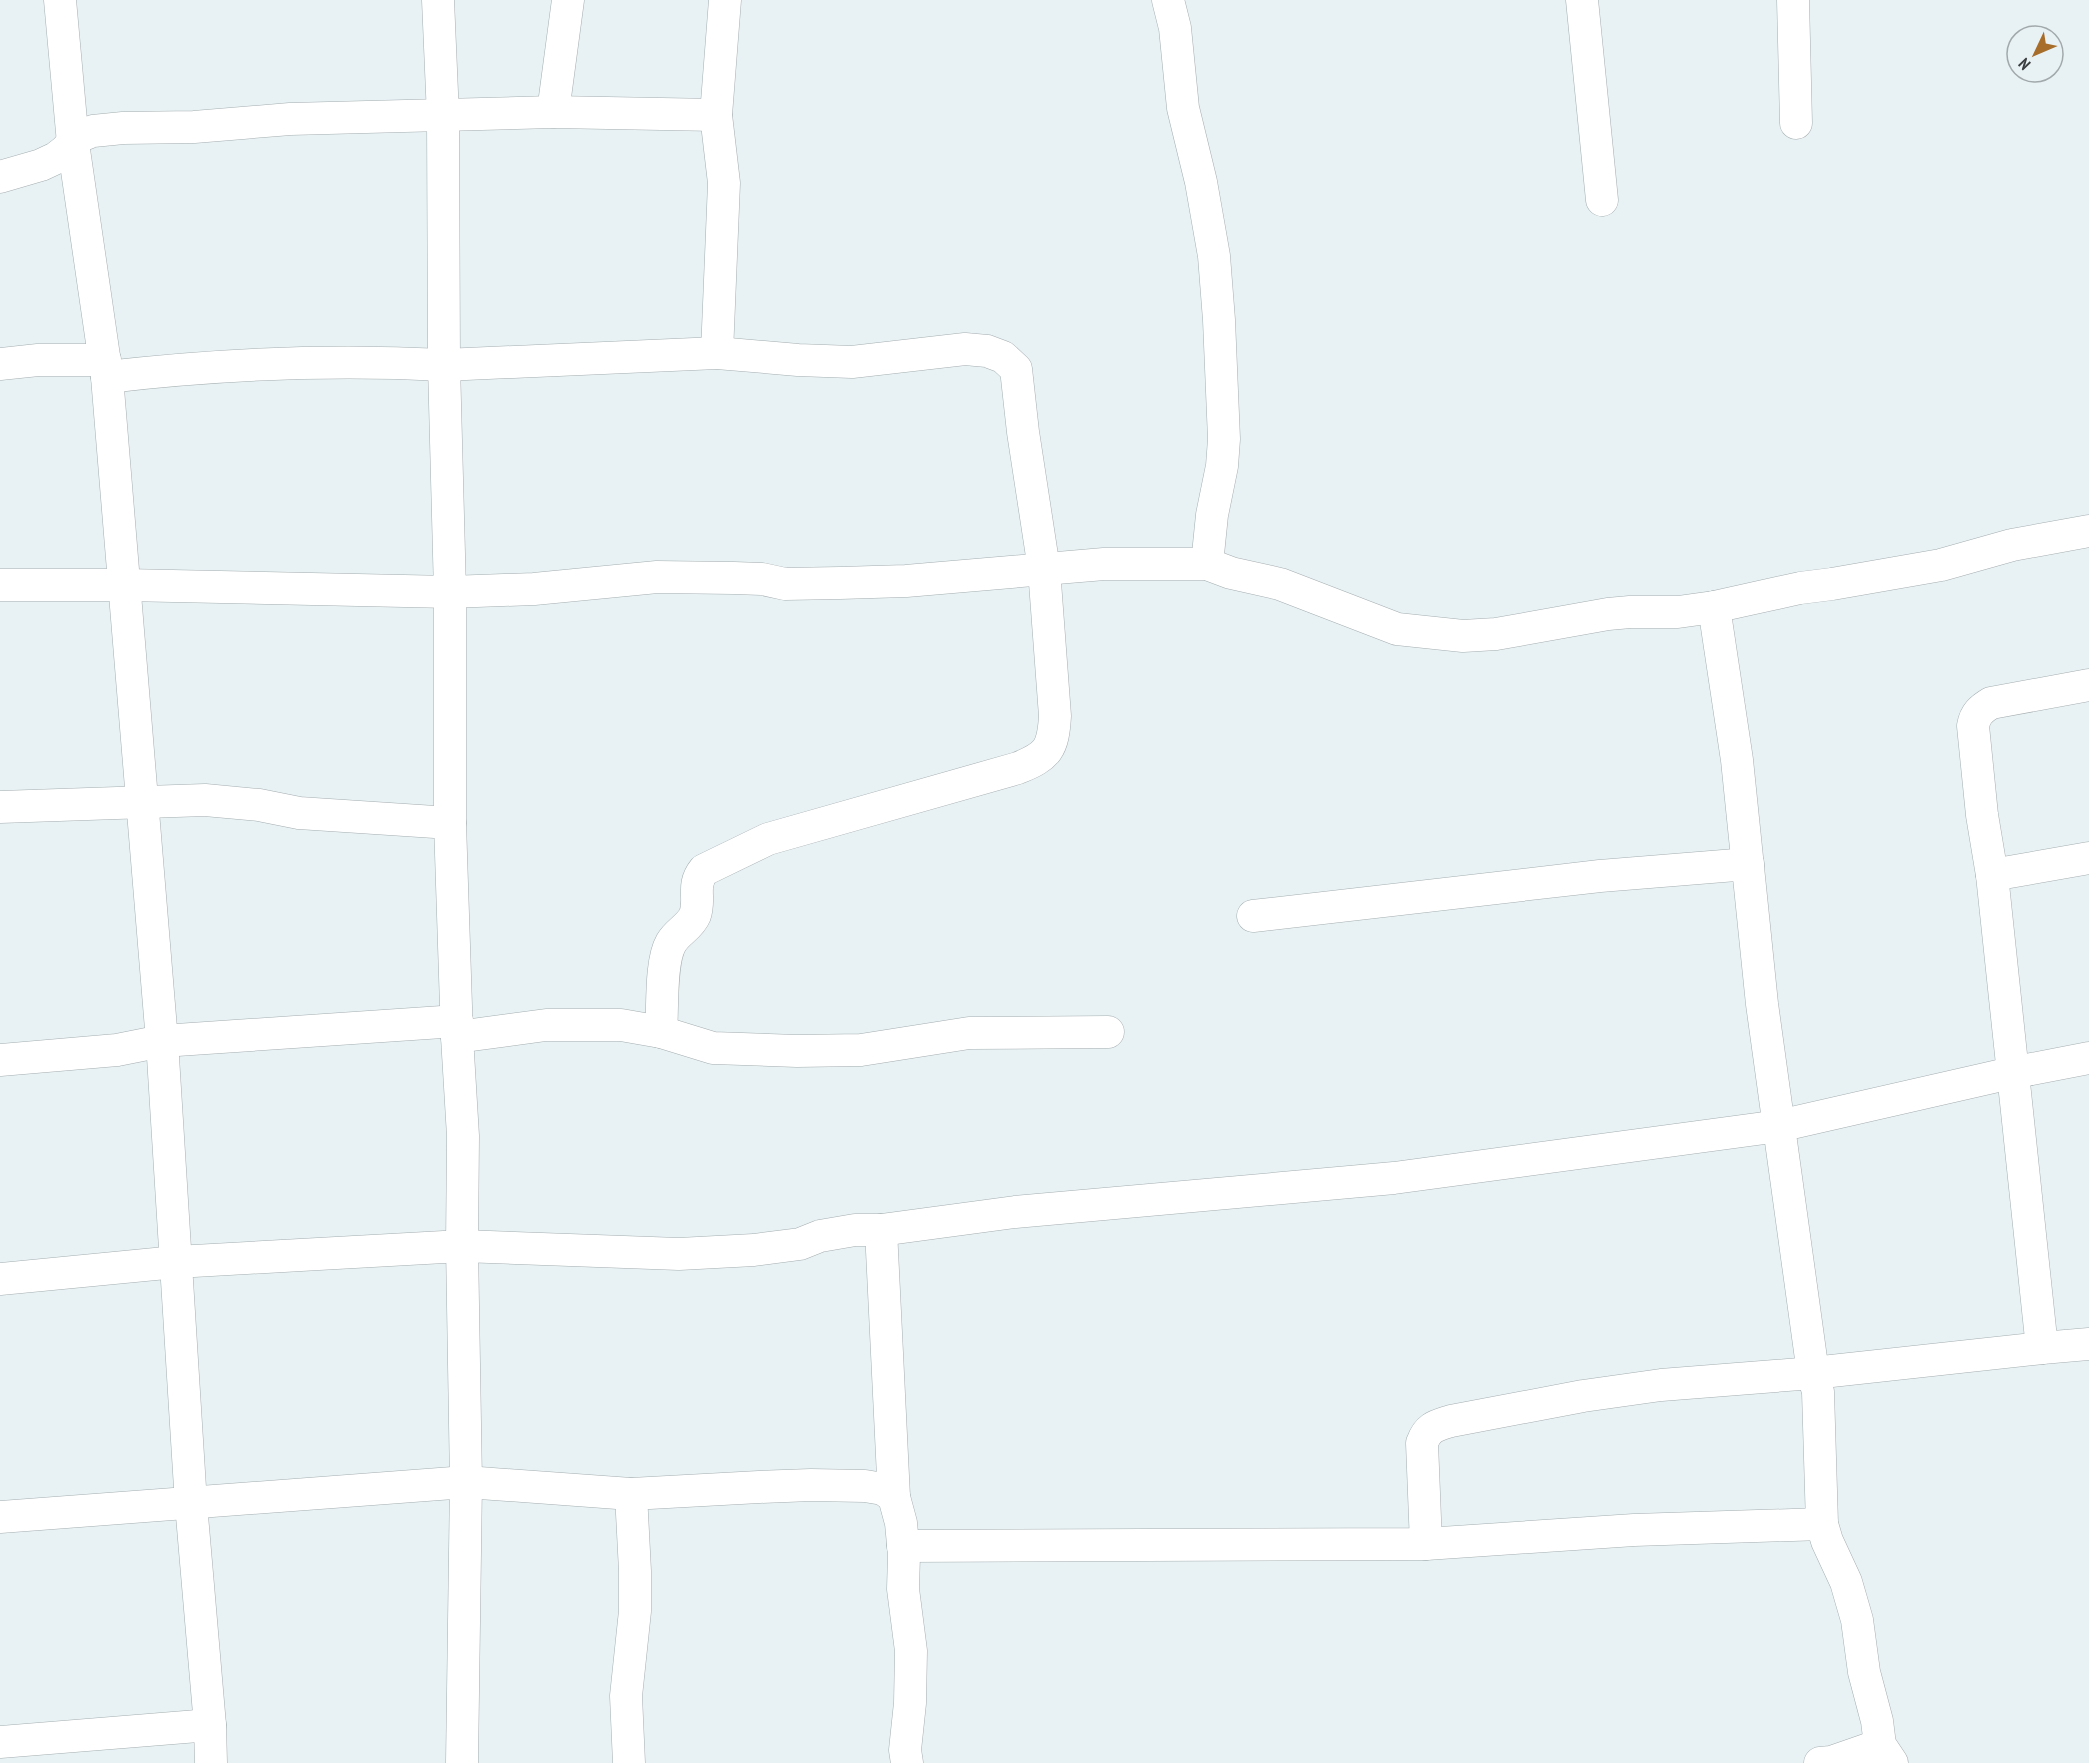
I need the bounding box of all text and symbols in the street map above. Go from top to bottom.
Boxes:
north arrow [2005,24,2065,84]
text: N [2014,54,2034,74]

